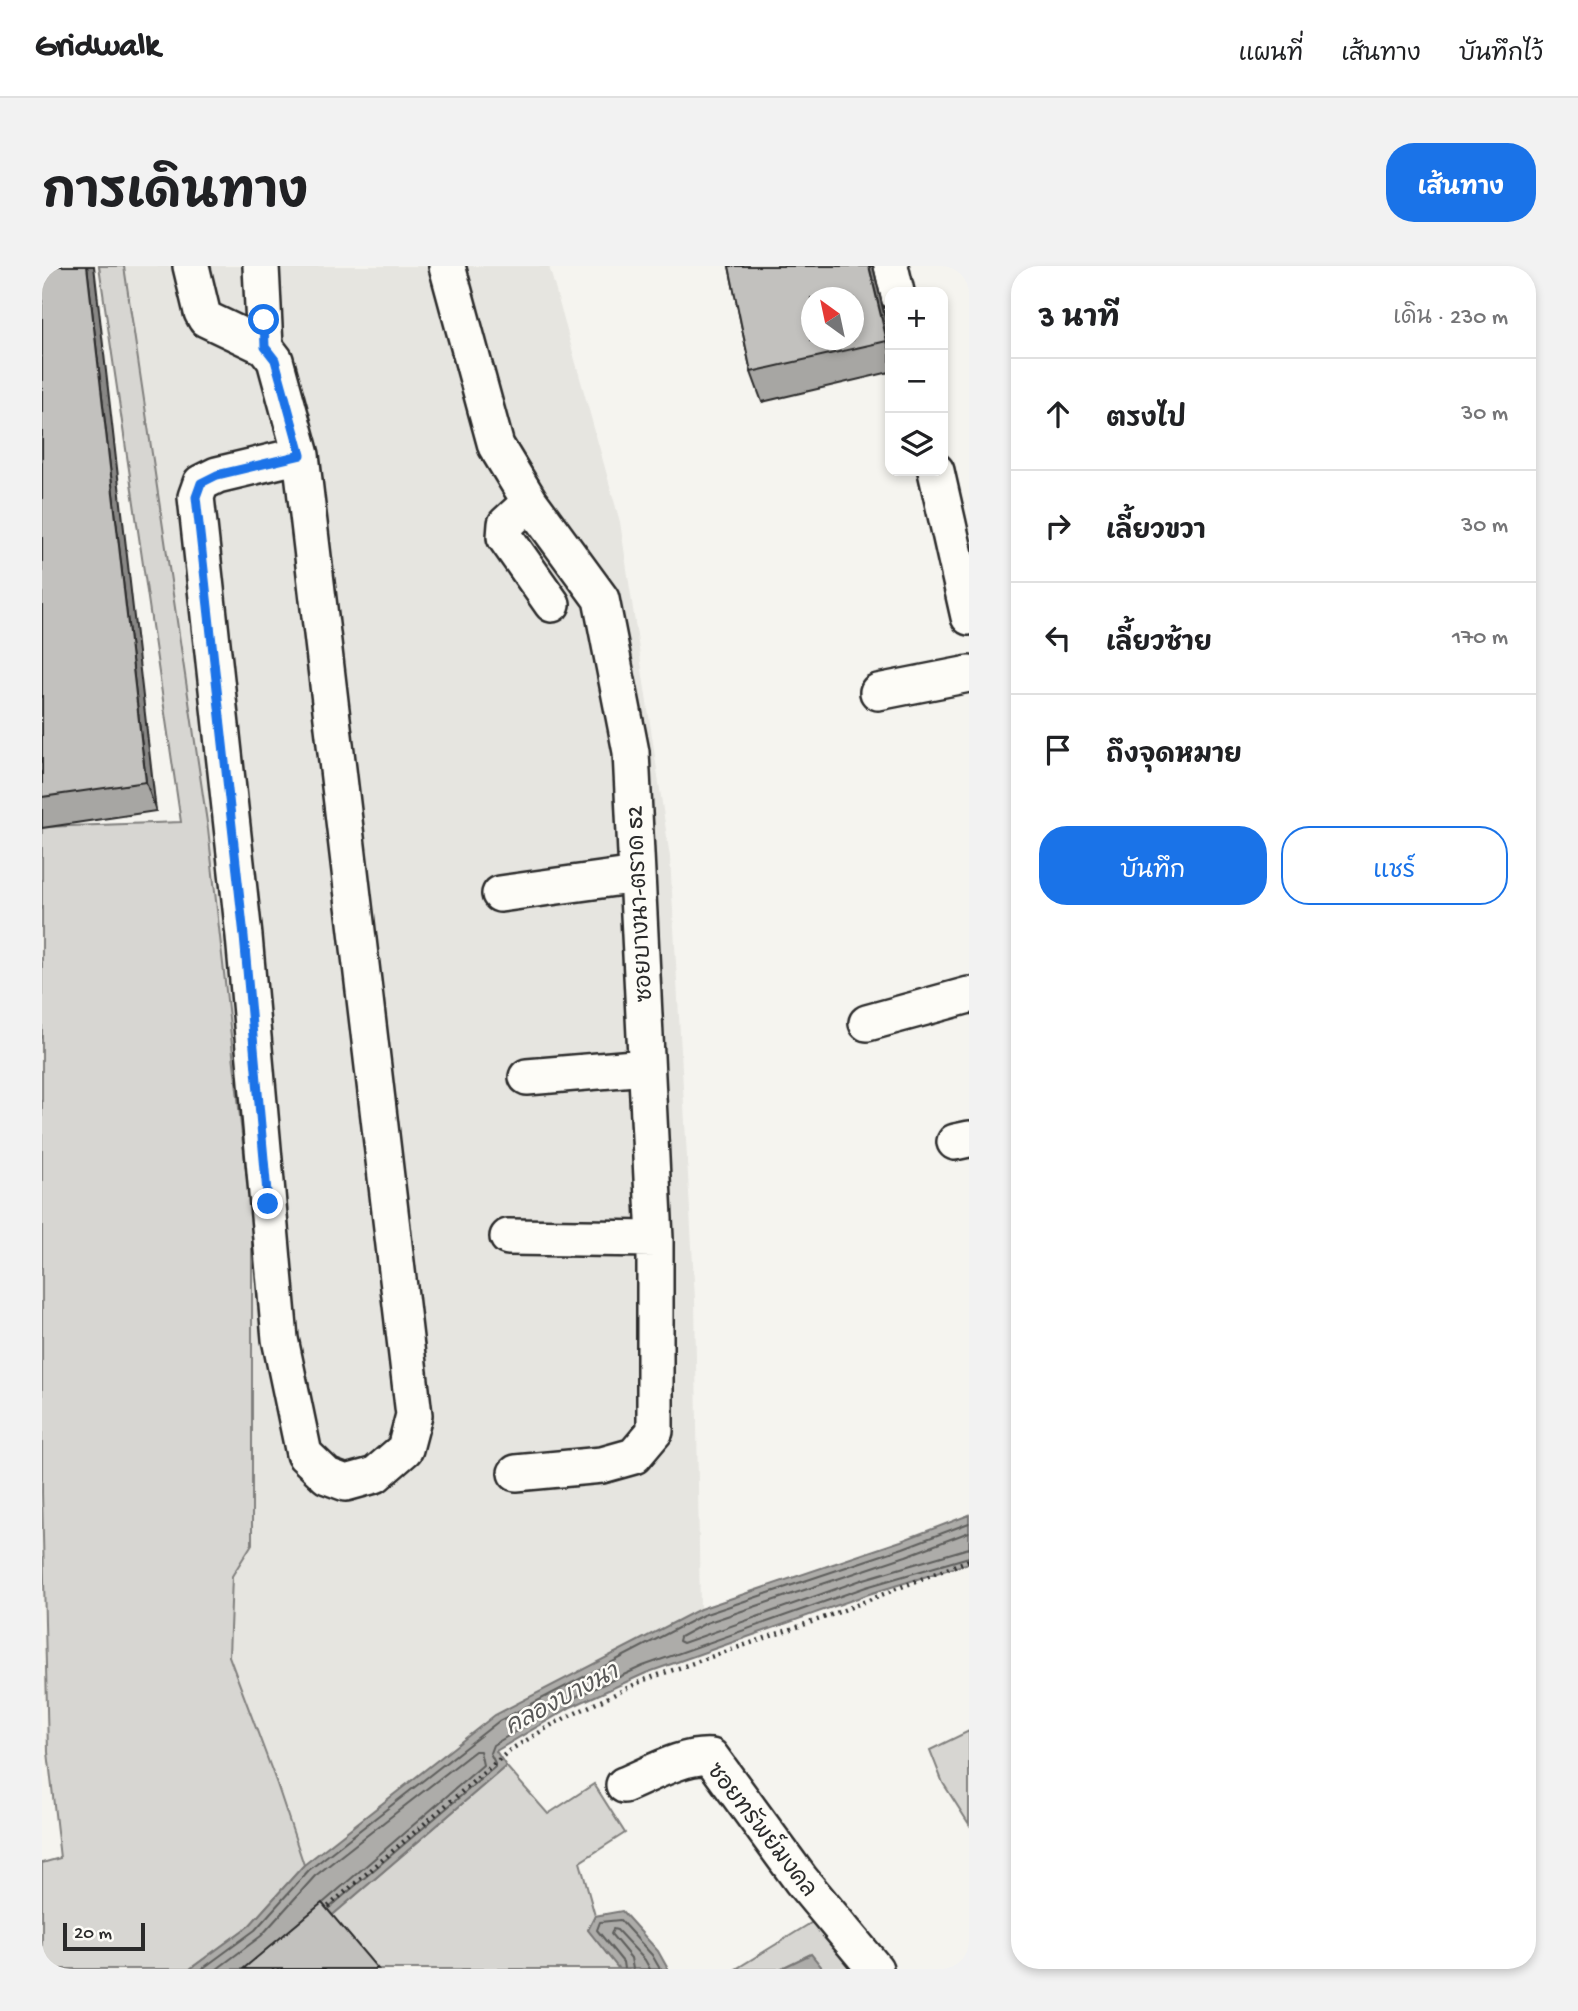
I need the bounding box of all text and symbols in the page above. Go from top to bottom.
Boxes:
text: Gridwalk [35,29,160,67]
text: แผนที่ [1238,41,1303,70]
text: เส้นทาง [1341,41,1421,70]
text: บันทึกไว้ [1459,41,1543,70]
button: เส้นทาง [1386,143,1536,222]
text: การเดินทาง [42,168,308,226]
north arrow [801,287,864,350]
map controls [885,287,948,476]
button: + [885,287,948,350]
text: 3 นาที [1039,303,1120,338]
route start [248,304,279,335]
text: เดิน · 230 m [1393,305,1508,332]
button: − [885,350,948,413]
icon: ahead [1039,395,1077,433]
text: 30 m [1461,401,1508,428]
text: ตรงไป [1106,406,1186,437]
button: layers [885,413,948,476]
icon: right [1039,507,1077,545]
text: 30 m [1461,513,1508,540]
text: เลี้ยวขวา [1106,518,1206,549]
icon: left [1039,619,1077,657]
text: 170 m [1452,625,1508,652]
text: เลี้ยวซ้าย [1106,630,1212,661]
icon: arrive [1039,731,1077,769]
text: ถึงจุดหมาย [1106,742,1242,773]
street label: ซอยบางนา-ตราด 52 [623,805,660,1003]
button: บันทึก [1039,826,1267,905]
button: แชร์ [1281,826,1508,905]
route end [252,1188,283,1219]
water label: คลองบางนา [501,1658,626,1743]
street label: ซอยทรัพย์มงคล [700,1755,826,1904]
scale bar [63,1920,145,1952]
text: 20 m [74,1923,112,1946]

